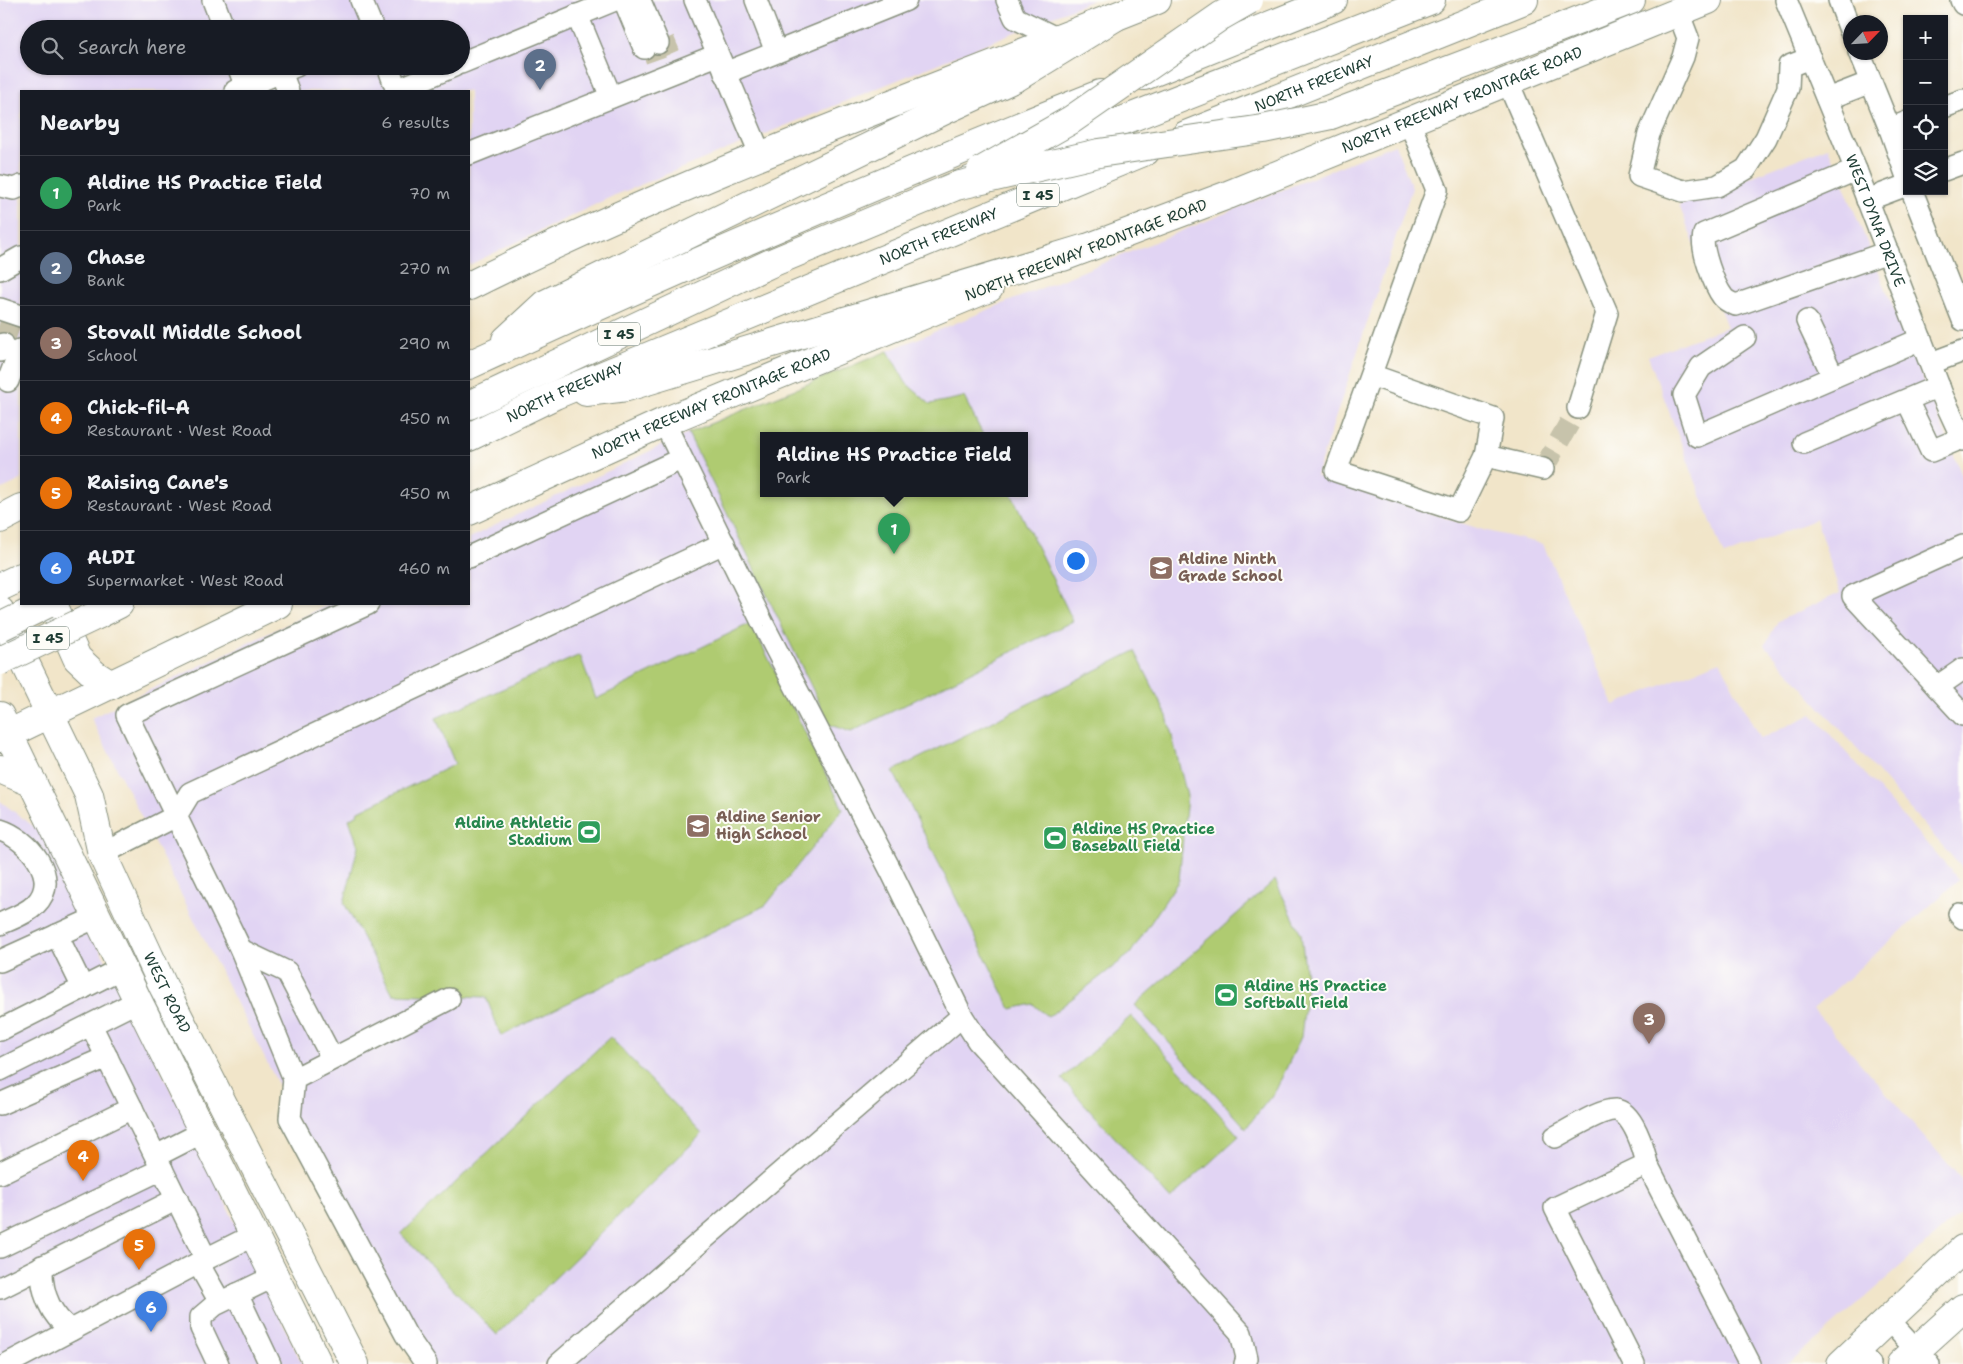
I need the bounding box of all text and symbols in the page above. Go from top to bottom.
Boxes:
north arrow [1843,15,1888,60]
map controls [1903,15,1948,195]
button: + [1903,15,1948,60]
search box [20,20,470,75]
icon: search [38,34,66,62]
text: Search here [78,35,187,60]
street label: NORTH FREEWAY FRONTAGE ROAD [1339,42,1586,158]
pin: 2 [524,49,556,90]
street label: NORTH FREEWAY [1252,51,1377,117]
button: − [1903,60,1948,105]
button: locate [1903,105,1948,150]
text: Nearby [40,109,120,137]
text: 6 results [381,112,450,133]
button: layers [1903,150,1948,195]
street label: WEST DYNA DRIVE [1841,151,1910,290]
text: Aldine HS Practice Field [87,170,322,195]
text: 1 [52,183,60,204]
text: 70 m [409,183,450,204]
road number: I 45 [1017,184,1059,206]
street label: NORTH FREEWAY FRONTAGE ROAD [962,194,1210,306]
text: Park [87,195,121,216]
street label: NORTH FREEWAY [876,203,1001,270]
text: Chase [87,245,146,270]
text: 2 [50,258,62,279]
text: 270 m [399,258,450,279]
text: Bank [87,270,125,291]
text: Stovall Middle School [87,320,302,345]
road number: I 45 [598,322,640,346]
text: 3 [50,333,62,354]
text: 290 m [398,333,450,354]
street label: NORTH FREEWAY FRONTAGE ROAD [588,344,834,464]
text: School [87,345,137,366]
street label: NORTH FREEWAY [503,358,627,427]
text: Chick-fil-A [87,395,190,420]
text: 4 [50,408,62,429]
text: 450 m [399,408,450,429]
text: Restaurant · West Road [87,420,272,441]
popup [760,432,1028,497]
text: Aldine HS Practice Field [776,442,1012,467]
text: Park [776,467,811,488]
text: Raising Cane's [87,470,228,495]
text: 5 [51,483,61,504]
text: 450 m [399,483,450,504]
text: Restaurant · West Road [87,495,272,516]
pin: 1 [878,513,910,554]
text: ALDI [87,545,135,570]
your location [1063,548,1089,574]
place label: Aldine Ninth Grade School [1178,549,1283,586]
school or university icon: Aldine Ninth Grade School [1148,555,1174,581]
text: 6 [50,558,62,579]
text: 460 m [398,558,450,579]
text: Supermarket · West Road [87,570,284,591]
road number: I 45 [27,626,69,650]
place label: Aldine Senior High School [716,807,821,844]
place label: Aldine Athletic Stadium [454,813,572,850]
school or university icon: Aldine Senior High School [685,813,711,839]
sports icon: Aldine Athletic Stadium [576,819,602,845]
place label: Aldine HS Practice Baseball Field [1072,819,1215,856]
sports icon: Aldine HS Practice Baseball Field [1042,825,1068,851]
street label: WEST ROAD [139,949,195,1037]
place label: Aldine HS Practice Softball Field [1244,976,1387,1013]
sports icon: Aldine HS Practice Softball Field [1213,982,1239,1008]
pin: 3 [1633,1003,1665,1044]
pin: 4 [67,1140,99,1181]
pin: 5 [123,1229,155,1270]
pin: 6 [135,1291,167,1332]

